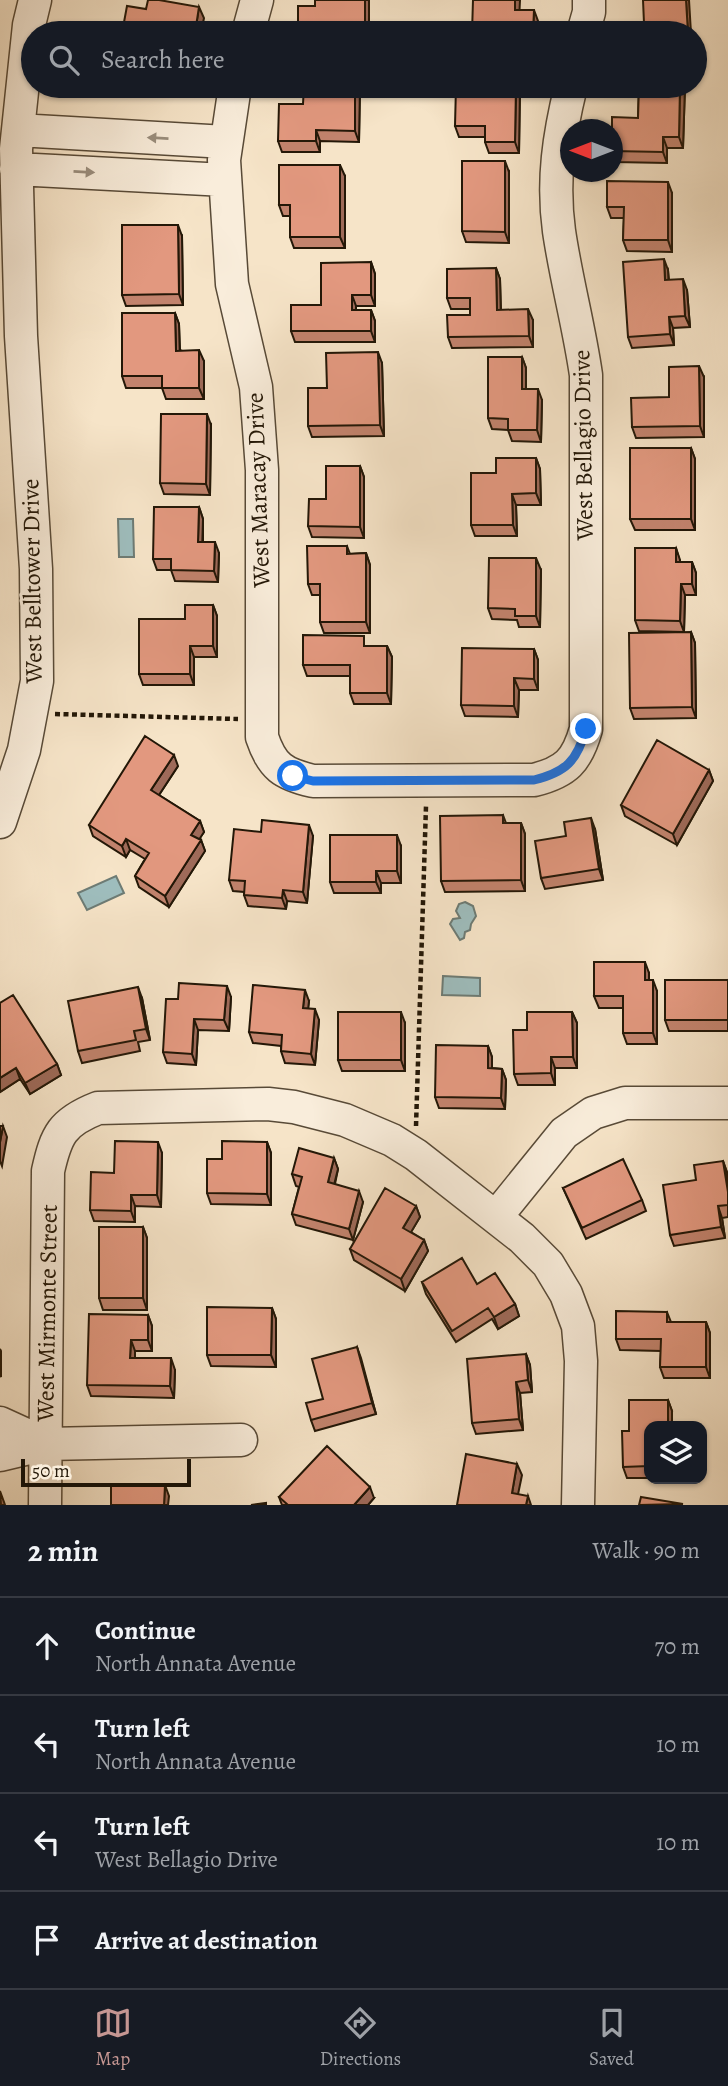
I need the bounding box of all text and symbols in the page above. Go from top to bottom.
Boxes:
search box [21,21,707,98]
icon: search [45,41,83,79]
text: Search here [101,42,225,77]
north arrow [560,119,623,182]
one-way arrow [147,132,169,143]
one-way arrow [74,167,96,178]
street label: West Bellagio Drive [565,349,601,542]
street label: West Maracay Drive [239,392,277,589]
street label: West Belltower Drive [14,478,50,685]
route end [570,713,601,744]
route start [277,760,308,791]
street label: West Mirmonte Street [29,1204,65,1423]
map controls [644,1421,707,1484]
button: layers [644,1421,707,1484]
scale bar [21,1456,191,1488]
text: 50 m [32,1458,70,1484]
text: 2 min [28,1531,98,1571]
text: Walk · 90 m [593,1535,700,1566]
text: Continue [95,1613,196,1648]
icon: ahead [28,1627,66,1665]
text: 70 m [654,1631,700,1662]
text: North Annata Avenue [95,1648,296,1679]
text: Turn left [95,1711,190,1746]
icon: left [28,1725,66,1763]
text: 10 m [656,1729,700,1760]
text: North Annata Avenue [95,1746,296,1777]
text: Turn left [95,1809,190,1844]
icon: left [28,1823,66,1861]
text: 10 m [656,1827,700,1858]
text: West Bellagio Drive [95,1844,278,1875]
icon: arrive [28,1921,66,1959]
text: Arrive at destination [95,1923,318,1958]
tab: Map [94,2004,132,2072]
tab: Directions [320,2004,401,2072]
tab: Saved [589,2004,634,2072]

